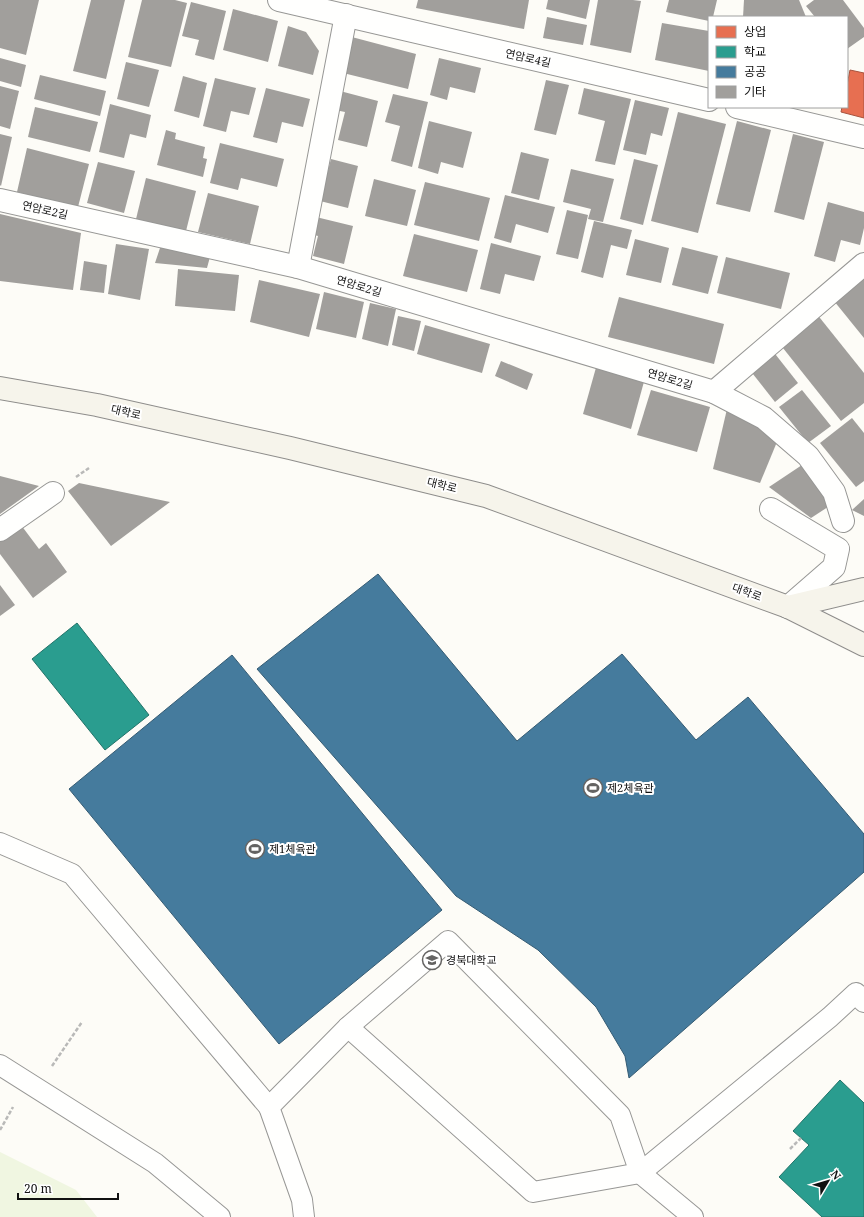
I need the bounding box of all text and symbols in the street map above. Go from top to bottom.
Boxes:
legend [708,16,848,108]
text: 상업 [744,23,766,40]
text: 학교 [744,43,766,60]
street label: 연암로4길 [504,45,553,70]
text: 공공 [744,63,766,80]
text: 기타 [744,83,766,100]
street label: 연암로2길 [21,197,70,222]
street label: 연암로2길 [335,272,384,300]
street label: 연암로2길 [646,365,695,393]
street label: 대학로 [110,401,143,422]
street label: 대학로 [426,474,459,495]
street label: 대학로 [730,579,764,604]
sports icon: 제2체육관 [582,777,604,799]
place label: 제2체육관 [607,780,654,795]
sports icon: 제1체육관 [244,838,266,860]
place label: 제1체육관 [269,841,316,856]
school or university icon: 경북대학교 [421,949,443,971]
place label: 경북대학교 [446,952,497,967]
north arrow [808,1161,848,1201]
text: N [828,1167,845,1183]
scale bar [18,1175,118,1201]
text: 20 m [24,1180,52,1197]

